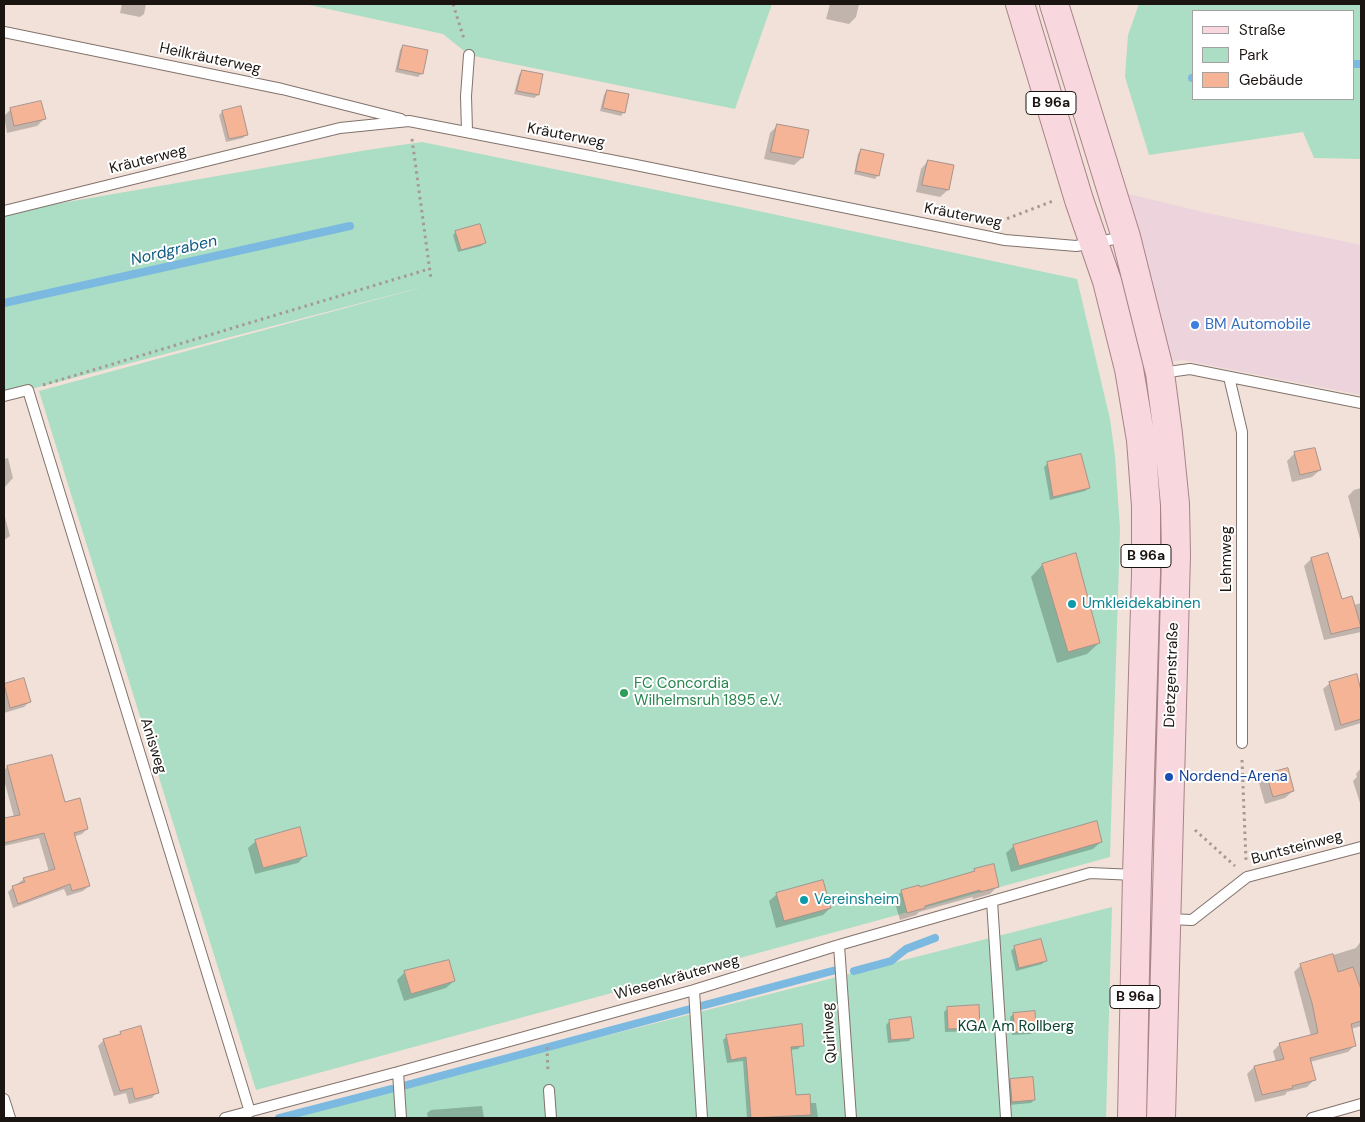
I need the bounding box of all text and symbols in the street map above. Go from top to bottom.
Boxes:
legend [1192,10,1355,100]
text: Straße [1239,20,1286,40]
street label: Heilkräuterweg [158,39,262,79]
text: Park [1239,45,1269,65]
text: Gebäude [1239,70,1303,90]
road number: B 96a [1026,92,1076,115]
street label: Kräuterweg [526,120,606,152]
street label: Kräuterweg [108,142,188,178]
street label: Kräuterweg [923,200,1003,232]
water label: Nordgraben [129,232,219,270]
place label: BM Automobile [1205,316,1311,334]
marker: BM Automobile [1189,319,1201,331]
street label: Lehmweg [1218,526,1236,592]
road number: B 96a [1121,544,1171,568]
place label: Umkleidekabinen [1082,595,1201,613]
marker: Umkleidekabinen [1066,598,1078,610]
street label: Dietzgenstraße [1161,622,1183,728]
place label: FC Concordia Wilhelmsruh 1895 e.V. [634,675,782,710]
marker: FC Concordia Wilhelmsruh 1895 e.V. [618,687,630,699]
street label: Anisweg [136,716,170,776]
place label: Nordend-Arena [1179,768,1288,786]
marker: Nordend-Arena [1163,771,1175,783]
street label: Buntsteinweg [1249,827,1345,869]
place label: Vereinsheim [814,891,899,909]
marker: Vereinsheim [798,894,810,906]
street label: Wiesenkräuterweg [613,952,741,1004]
road number: B 96a [1110,986,1160,1009]
street label: Quirlweg [819,1002,841,1064]
park label: KGA Am Rollberg [958,1018,1074,1036]

